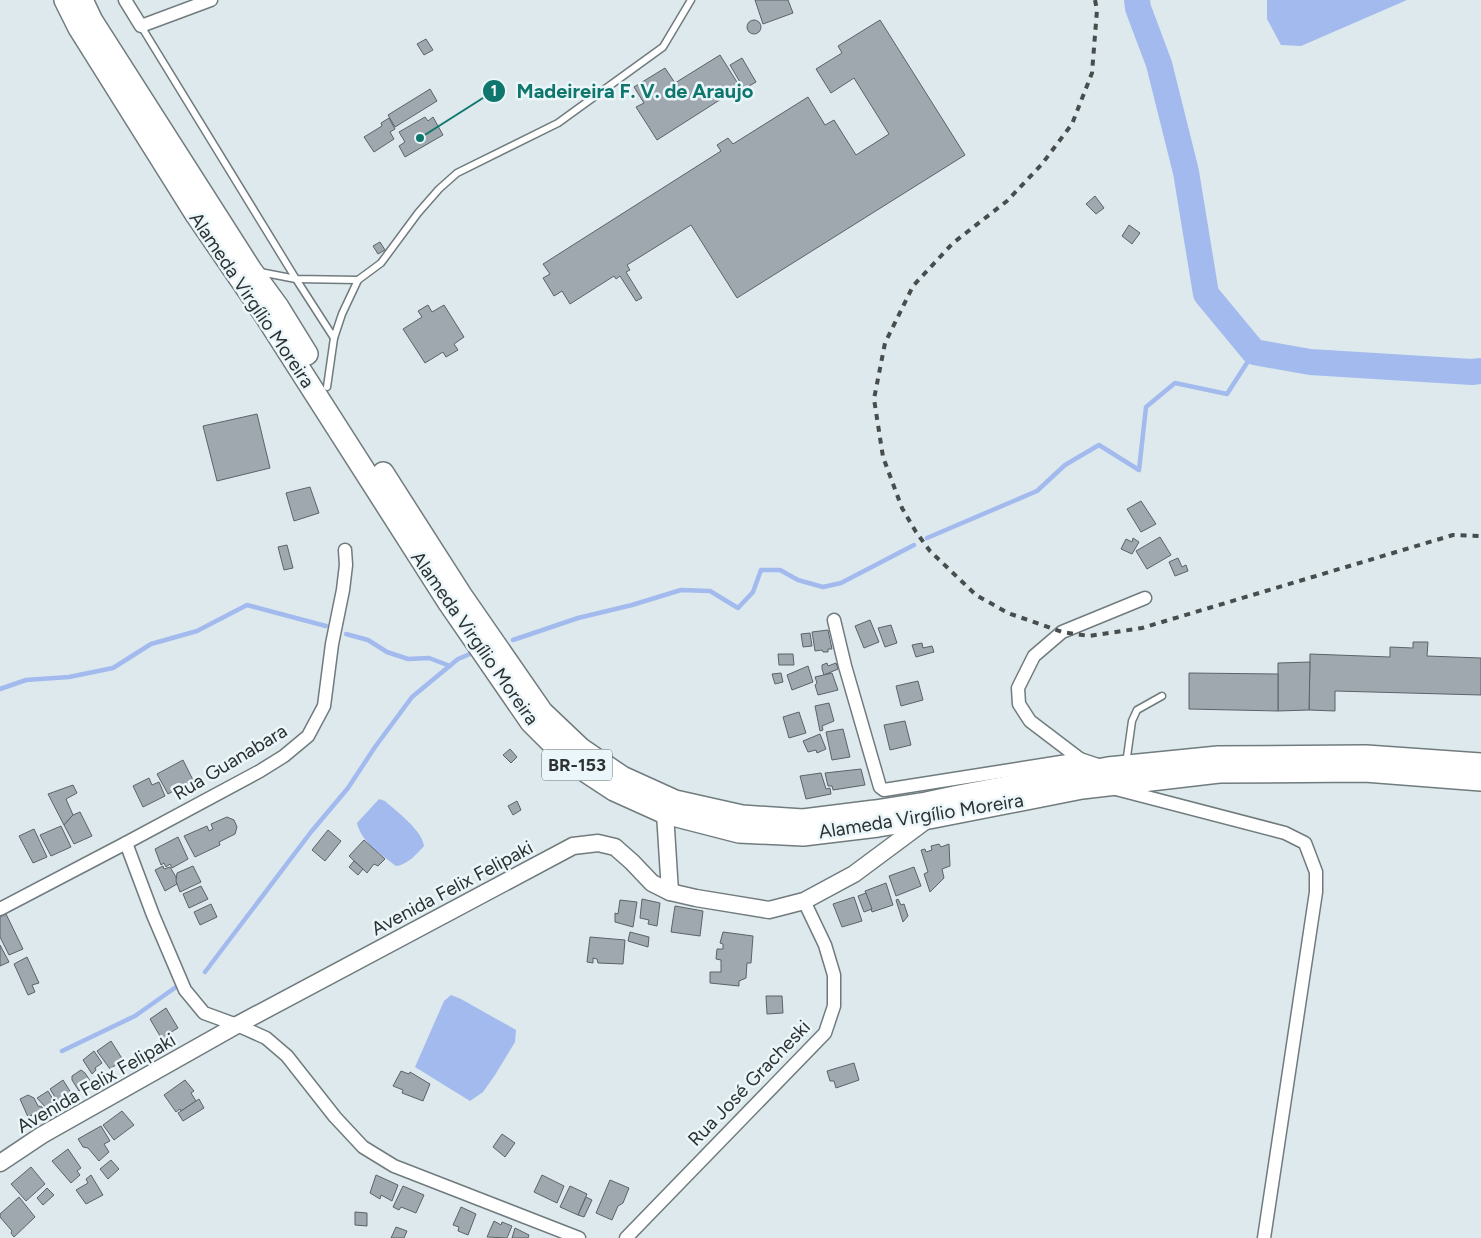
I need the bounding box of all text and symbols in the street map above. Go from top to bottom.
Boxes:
callout: Madeireira F. V. de Araujo [481,73,763,108]
text: Madeireira F. V. de Araujo [517,79,754,103]
text: 1 [491,82,497,100]
street label: Alameda Virgílio Moreira [185,208,319,392]
street label: Alameda Virgílio Moreira [406,547,544,729]
street label: Rua Guanabara [169,719,291,805]
road number: BR-153 [542,750,612,780]
street label: Alameda Virgílio Moreira [817,788,1025,844]
street label: Avenida Felix Felipaki [367,836,537,940]
street label: Rua José Gracheski [683,1015,815,1151]
street label: Avenida Felix Felipaki [12,1028,180,1138]

